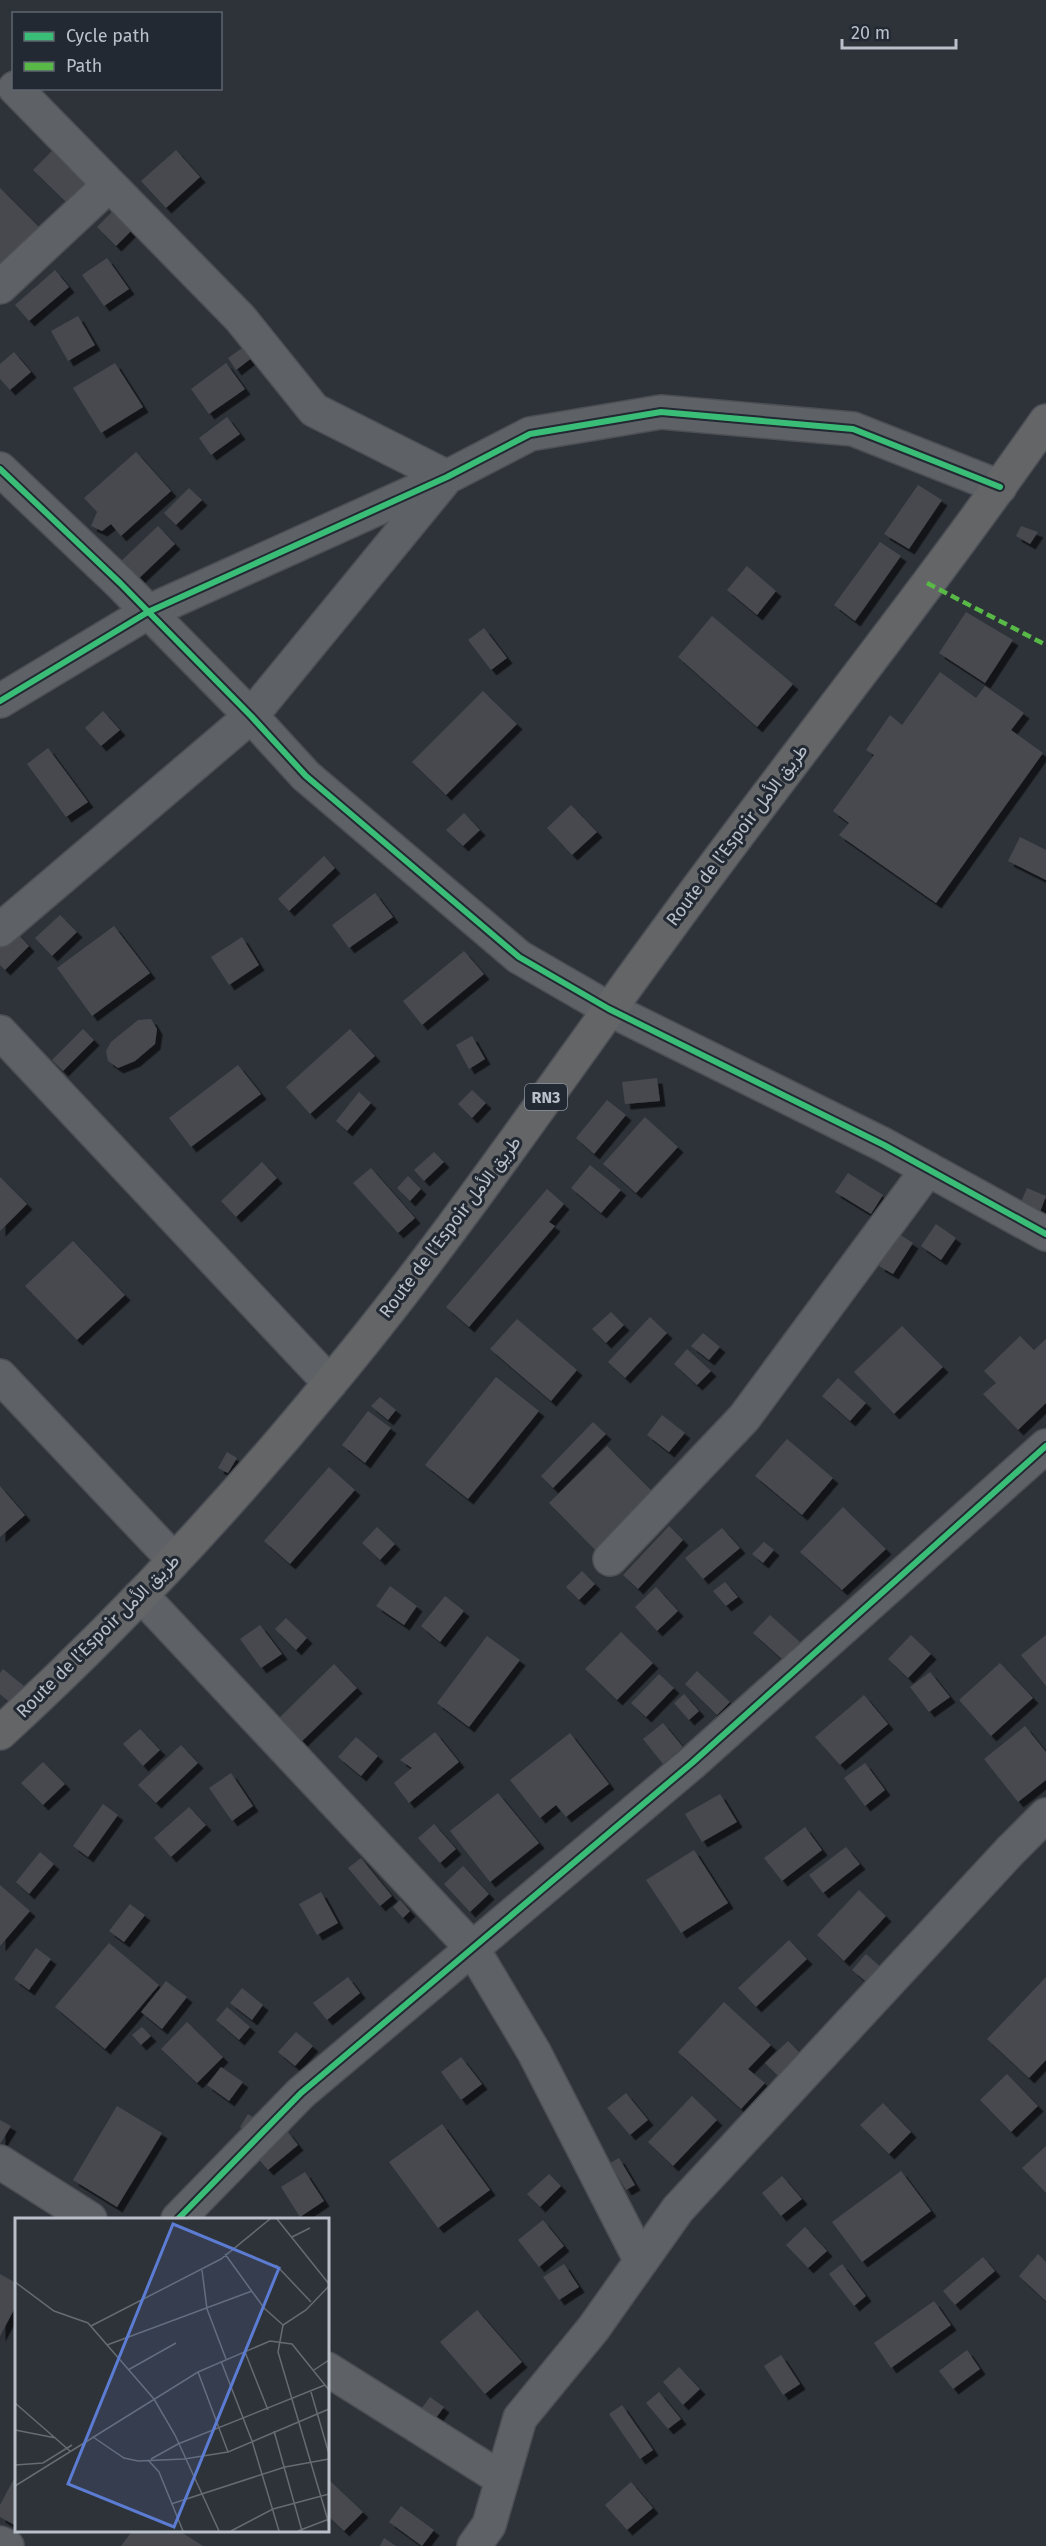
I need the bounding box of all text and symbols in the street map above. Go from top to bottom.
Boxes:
legend [12,12,222,90]
scale bar [842,12,956,50]
text: 20 m [851,22,890,44]
text: Cycle path [66,25,150,47]
text: Path [66,55,102,77]
street label: Route de l’Espoir طريق الأمل [661,740,813,930]
road number: RN3 [525,1084,567,1110]
street label: Route de l’Espoir طريق الأمل [374,1132,526,1322]
street label: Route de l’Espoir طريق الأمل [12,1550,184,1722]
inset map [15,2218,328,2531]

